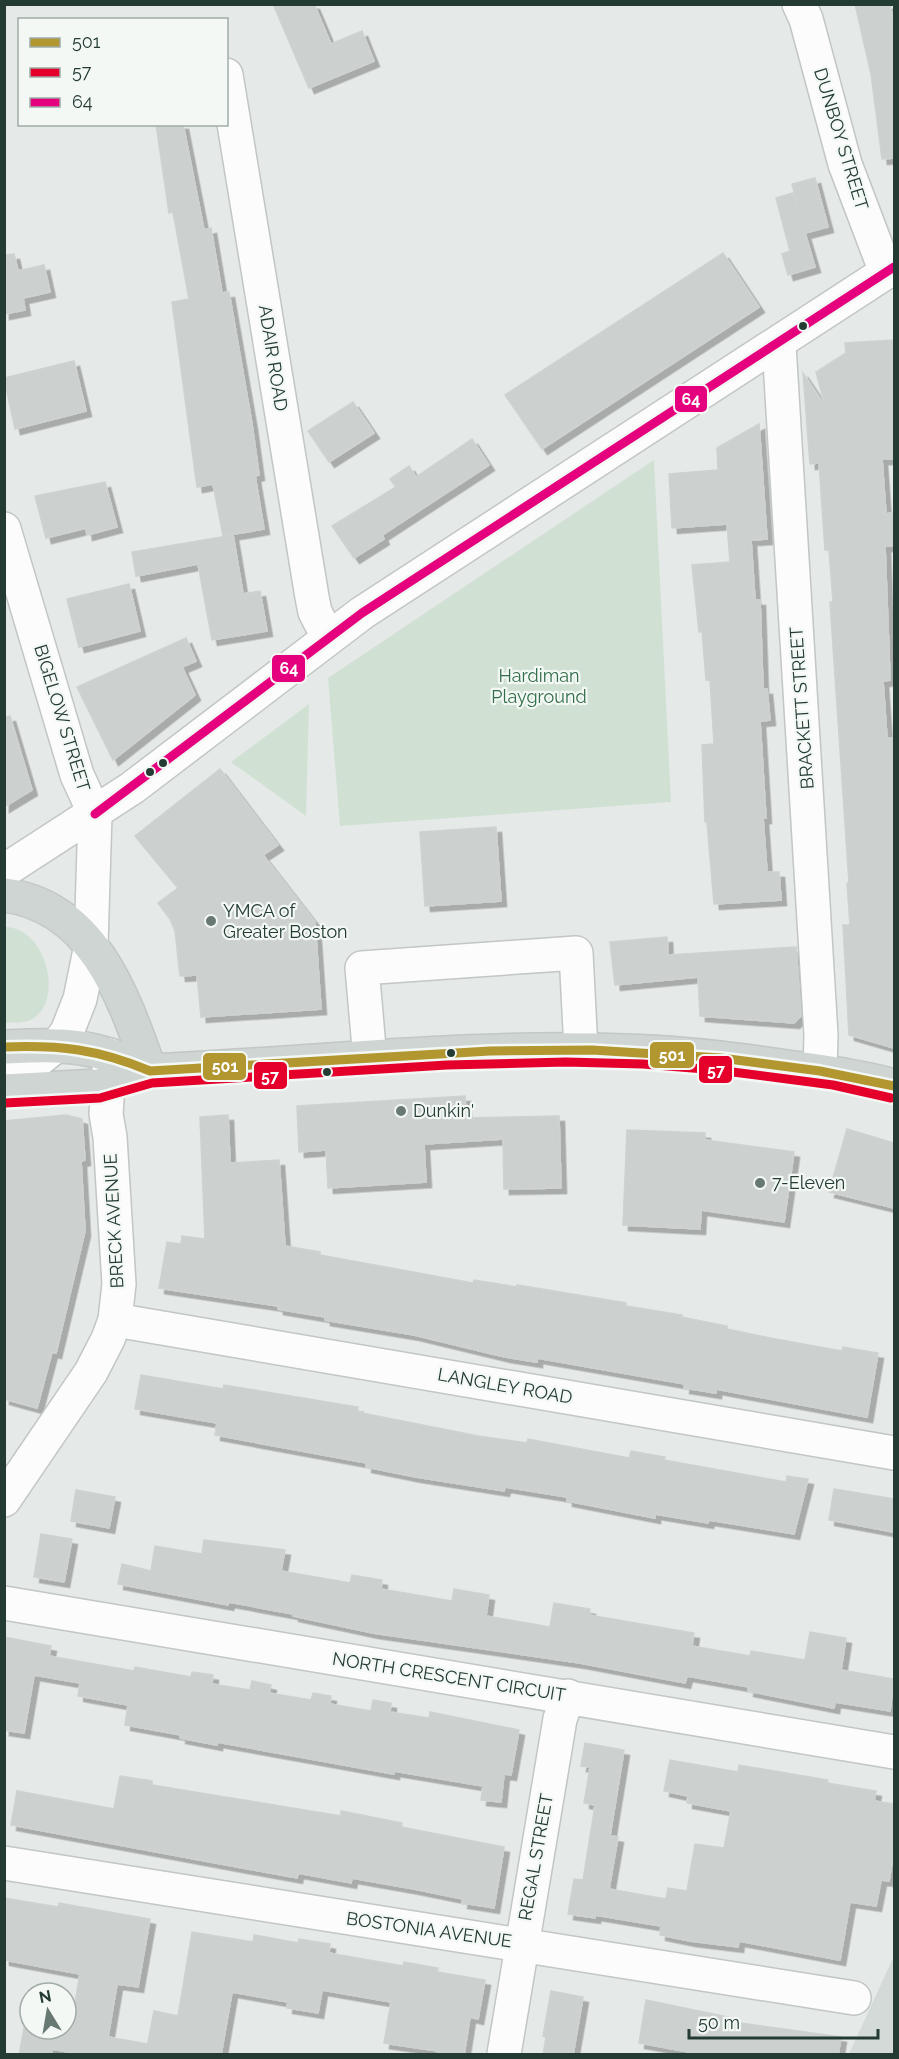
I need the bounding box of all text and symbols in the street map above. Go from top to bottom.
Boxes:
legend [18,18,228,126]
text: 501 [72,31,101,52]
text: 57 [72,61,92,82]
street label: DUNBOY STREET [810,65,873,212]
text: 64 [72,91,93,112]
street label: ADAIR ROAD [255,303,292,413]
unlabelled marker [797,320,809,332]
line badge: 64 [674,385,708,413]
text: 64 [682,390,700,409]
street label: BRACKETT STREET [785,626,818,790]
street label: BIGELOW STREET [30,642,95,794]
line badge: 64 [271,654,306,683]
text: 64 [280,659,298,678]
park label: Hardiman Playground [491,665,587,707]
unlabelled marker [157,757,169,769]
unlabelled marker [144,766,156,778]
place label: YMCA of Greater Boston [223,900,348,942]
marker: YMCA of Greater Boston [204,914,218,928]
line badge: 501 [649,1041,695,1069]
text: 501 [659,1046,685,1065]
unlabelled marker [445,1047,457,1059]
line badge: 501 [202,1052,247,1081]
line badge: 57 [698,1055,733,1084]
text: 501 [212,1057,238,1076]
line badge: 57 [253,1061,288,1090]
text: 57 [707,1061,725,1080]
unlabelled marker [321,1066,333,1078]
text: 57 [261,1067,279,1086]
place label: Dunkin' [413,1100,474,1121]
marker: Dunkin' [394,1104,408,1118]
street label: BRECK AVENUE [99,1153,128,1289]
place label: 7-Eleven [772,1172,845,1193]
marker: 7-Eleven [753,1176,767,1190]
street label: LANGLEY ROAD [436,1363,574,1408]
street label: NORTH CRESCENT CIRCUIT [331,1648,567,1705]
street label: REGAL STREET [514,1792,557,1922]
street label: BOSTONIA AVENUE [345,1907,513,1952]
north arrow [18,1981,78,2041]
text: N [37,1986,53,2007]
scale bar [689,2002,878,2040]
text: 50 m [698,2012,740,2033]

